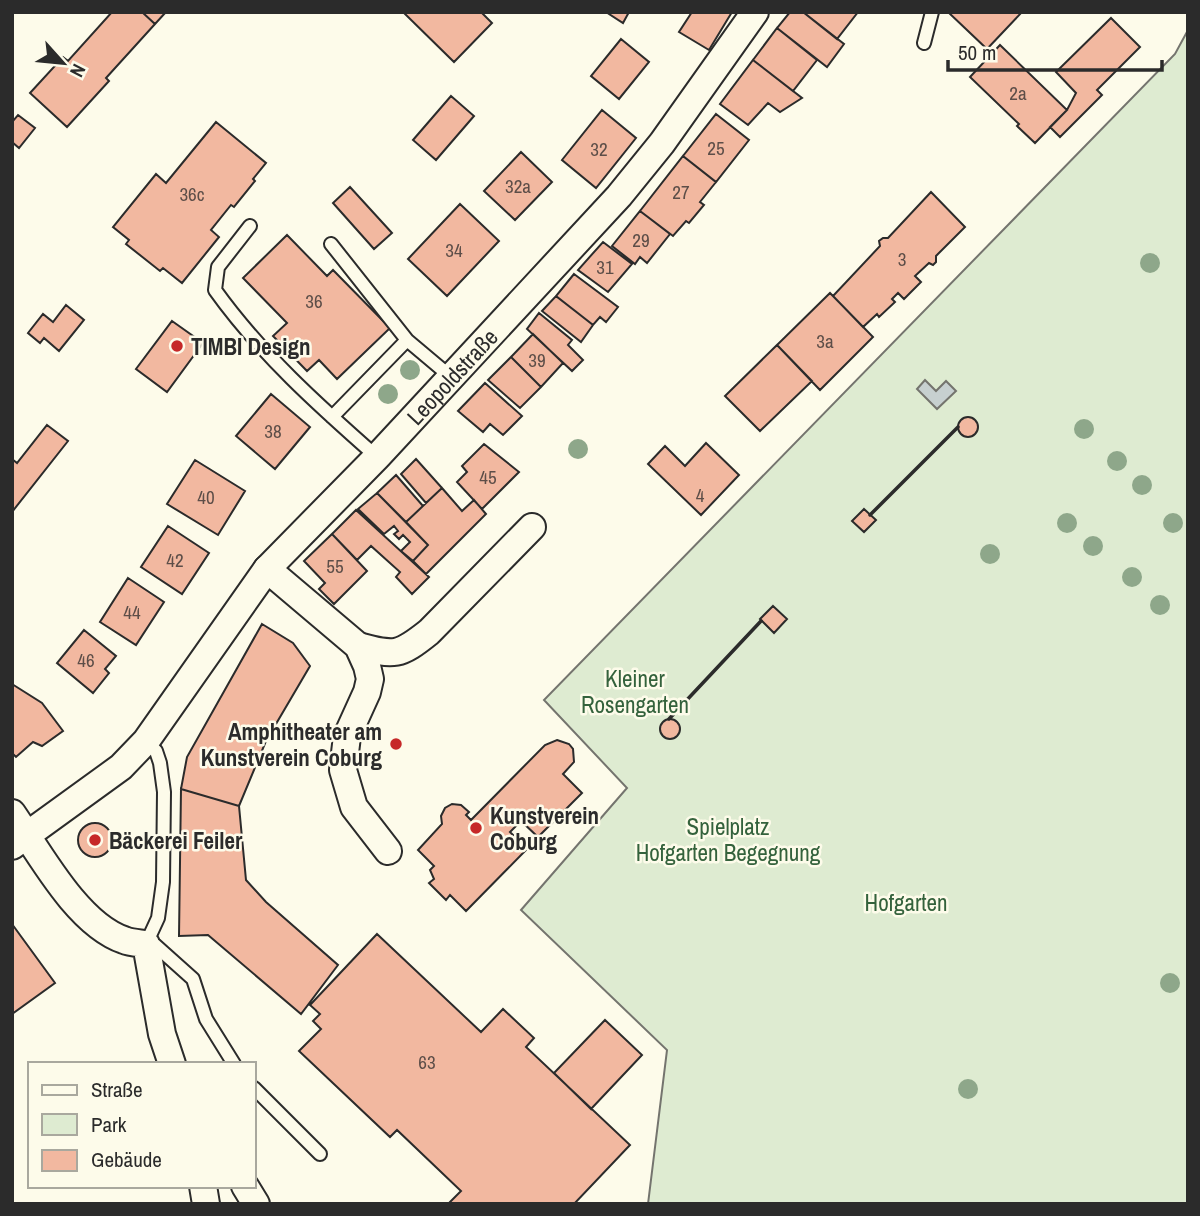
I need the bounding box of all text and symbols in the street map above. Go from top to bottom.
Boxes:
north arrow [28,28,98,98]
scale bar [948,28,1162,72]
text: 50 m [958,38,996,67]
text: N [64,60,92,82]
house number: 2a [1009,80,1027,106]
house number: 25 [707,135,725,161]
house number: 32 [590,136,608,162]
house number: 32a [505,173,531,199]
house number: 27 [672,179,690,205]
house number: 36c [179,181,205,207]
house number: 29 [632,227,650,253]
house number: 34 [445,237,463,263]
house number: 3 [898,246,906,272]
house number: 31 [596,254,614,280]
house number: 36 [305,288,323,314]
street label: Leopoldstraße [399,322,504,431]
house number: 3a [816,328,834,354]
place label: TIMBI Design [191,331,310,362]
marker: TIMBI Design [169,338,185,354]
house number: 39 [528,347,546,373]
house number: 38 [264,418,282,444]
house number: 45 [479,464,497,490]
house number: 4 [696,482,705,508]
house number: 40 [197,484,215,510]
house number: 42 [166,547,184,573]
house number: 55 [326,553,344,579]
house number: 44 [123,599,141,625]
house number: 46 [77,647,95,673]
park label: Kleiner Rosengarten [581,663,689,720]
place label: Amphitheater am Kunstverein Coburg [201,716,382,773]
marker: Amphitheater am Kunstverein Coburg [388,736,404,752]
place label: Kunstverein Coburg [490,800,599,857]
park label: Spielplatz Hofgarten Begegnung [636,811,821,868]
marker: Kunstverein Coburg [468,820,484,836]
place label: Bäckerei Feiler [109,825,243,856]
marker: Bäckerei Feiler [87,832,103,848]
park label: Hofgarten [865,887,947,918]
house number: 63 [418,1049,436,1075]
legend [28,1062,256,1188]
text: Straße [91,1075,143,1104]
text: Park [91,1110,127,1139]
text: Gebäude [91,1145,162,1174]

